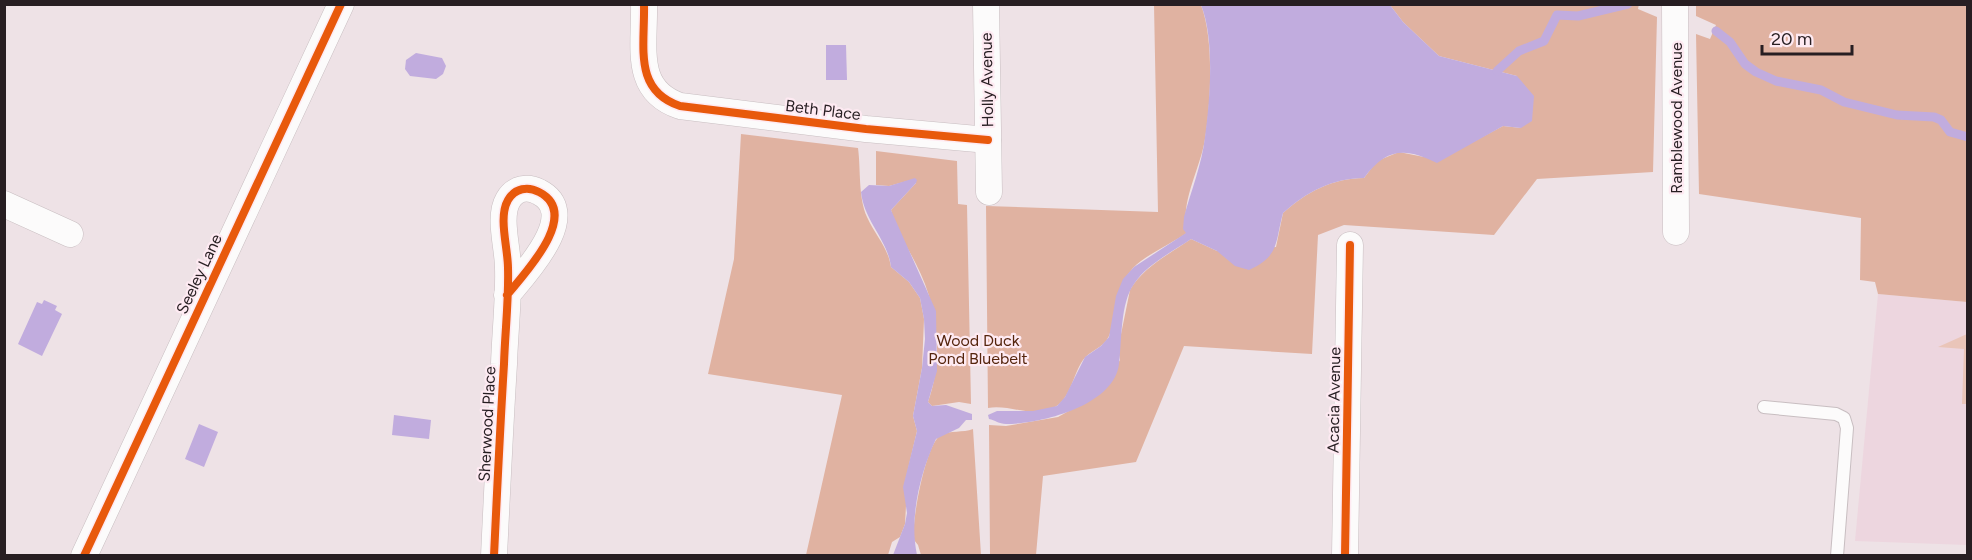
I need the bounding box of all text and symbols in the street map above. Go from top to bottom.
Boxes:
scale bar [1762,18,1852,56]
text: 20 m [1771,28,1812,50]
street label: Holly Avenue [977,32,997,128]
street label: Ramblewood Avenue [1667,42,1686,194]
street label: Beth Place [784,96,862,124]
street label: Seeley Lane [172,231,226,317]
park label: Wood Duck Pond Bluebelt [928,331,1028,368]
street label: Acacia Avenue [1324,347,1344,453]
street label: Sherwood Place [474,366,500,482]

